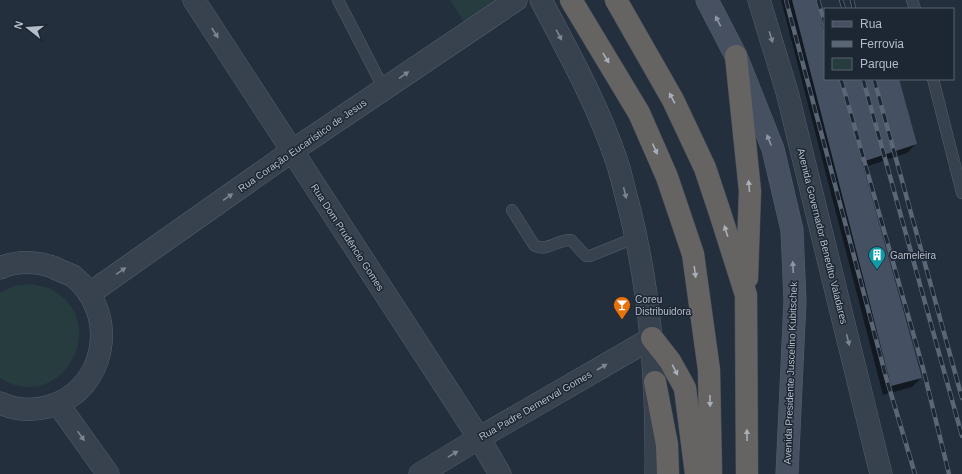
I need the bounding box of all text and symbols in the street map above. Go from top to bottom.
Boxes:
north arrow [8,8,48,48]
legend [824,8,954,80]
one-way arrow [715,15,721,27]
text: Rua [860,17,882,31]
text: N [12,19,25,31]
one-way arrow [211,28,219,38]
one-way arrow [556,29,563,40]
one-way arrow [768,32,774,44]
text: Ferrovia [860,37,904,51]
one-way arrow [602,52,609,64]
text: Parque [860,57,899,71]
one-way arrow [398,72,410,79]
one-way arrow [669,92,675,104]
street label: Rua Coração Eucarístico de Jesus [236,97,369,194]
one-way arrow [766,134,772,146]
one-way arrow [652,143,658,155]
street label: Avenida Governador Benedito Valadares [795,147,850,325]
one-way arrow [746,180,753,192]
street label: Rua Dom Prudêncio Gomes [309,182,386,293]
one-way arrow [622,187,628,199]
one-way arrow [222,193,233,201]
one-way arrow [723,225,729,237]
building icon: Gameleira [867,245,887,270]
place label: Gameleira [890,250,937,261]
one-way arrow [790,261,797,273]
one-way arrow [692,266,698,278]
one-way arrow [116,267,127,276]
street label: Avenida Presidente Juscelino Kubitschek [782,281,799,465]
place label: Coreu Distribuidora [635,294,692,317]
bar icon: Coreu Distribuidora [612,295,632,320]
one-way arrow [845,334,851,346]
one-way arrow [596,364,608,371]
one-way arrow [671,364,678,375]
street label: Rua Padre Demerval Gomes [477,369,594,442]
one-way arrow [707,395,713,408]
one-way arrow [744,428,750,441]
one-way arrow [77,430,85,441]
one-way arrow [447,450,459,457]

